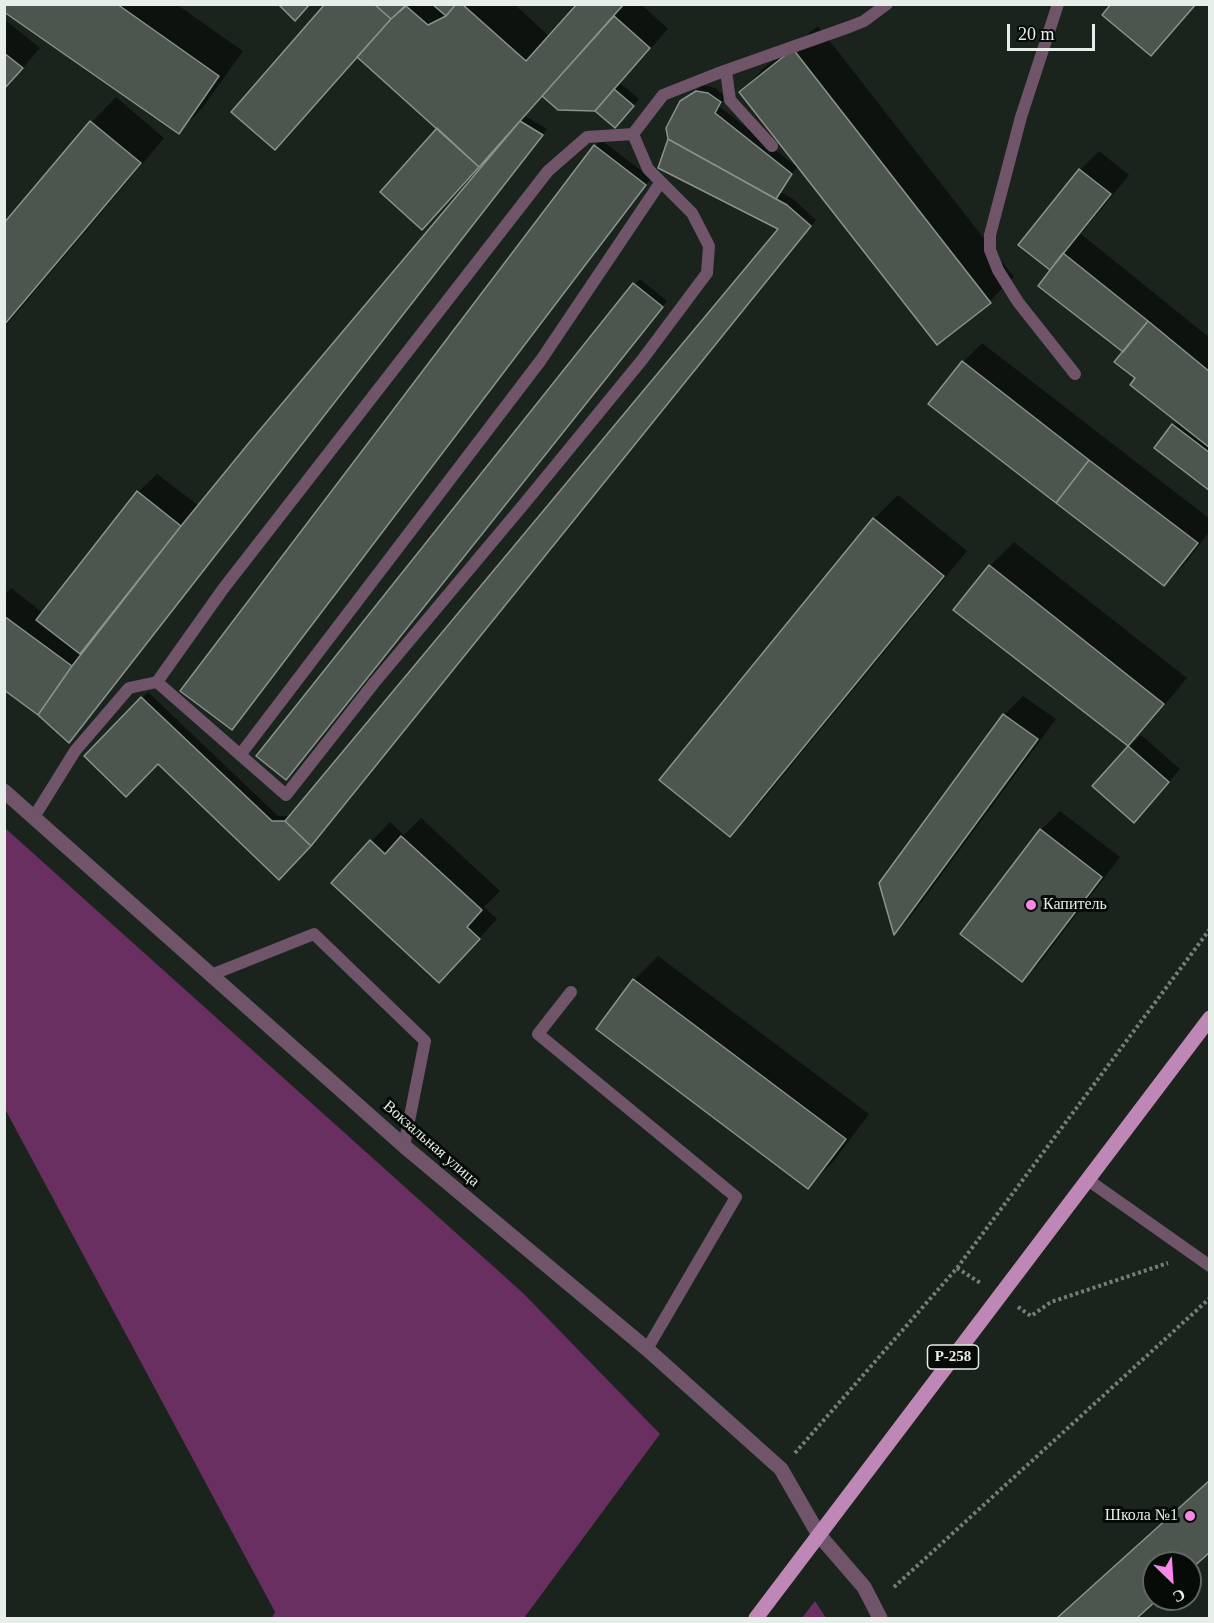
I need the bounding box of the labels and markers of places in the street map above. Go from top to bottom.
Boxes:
place label: Капитель [1043,895,1107,915]
marker: Капитель [1024,898,1038,912]
place label: Школа №1 [1105,1506,1178,1526]
marker: Школа №1 [1183,1509,1197,1523]

